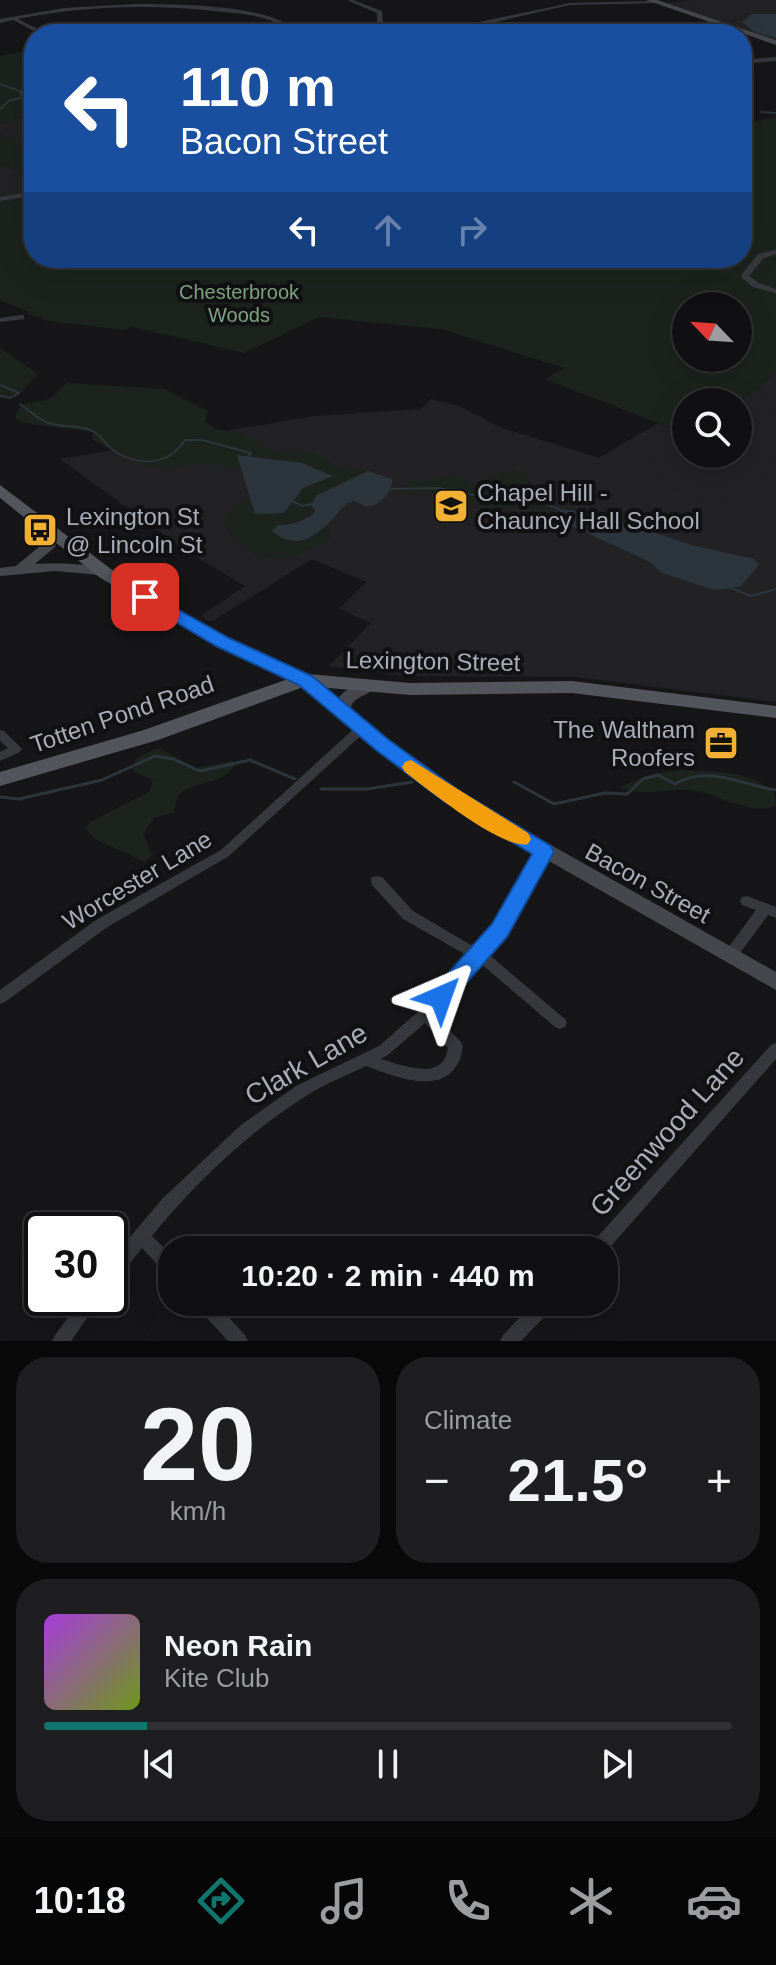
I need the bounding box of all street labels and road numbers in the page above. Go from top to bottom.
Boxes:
street label: Lexington Street [345,646,521,676]
street label: Totten Pond Road [27,670,217,758]
street label: Worcester Lane [58,825,216,935]
street label: Bacon Street [581,838,716,929]
street label: Clark Lane [240,1017,372,1111]
street label: Greenwood Lane [584,1042,750,1222]

